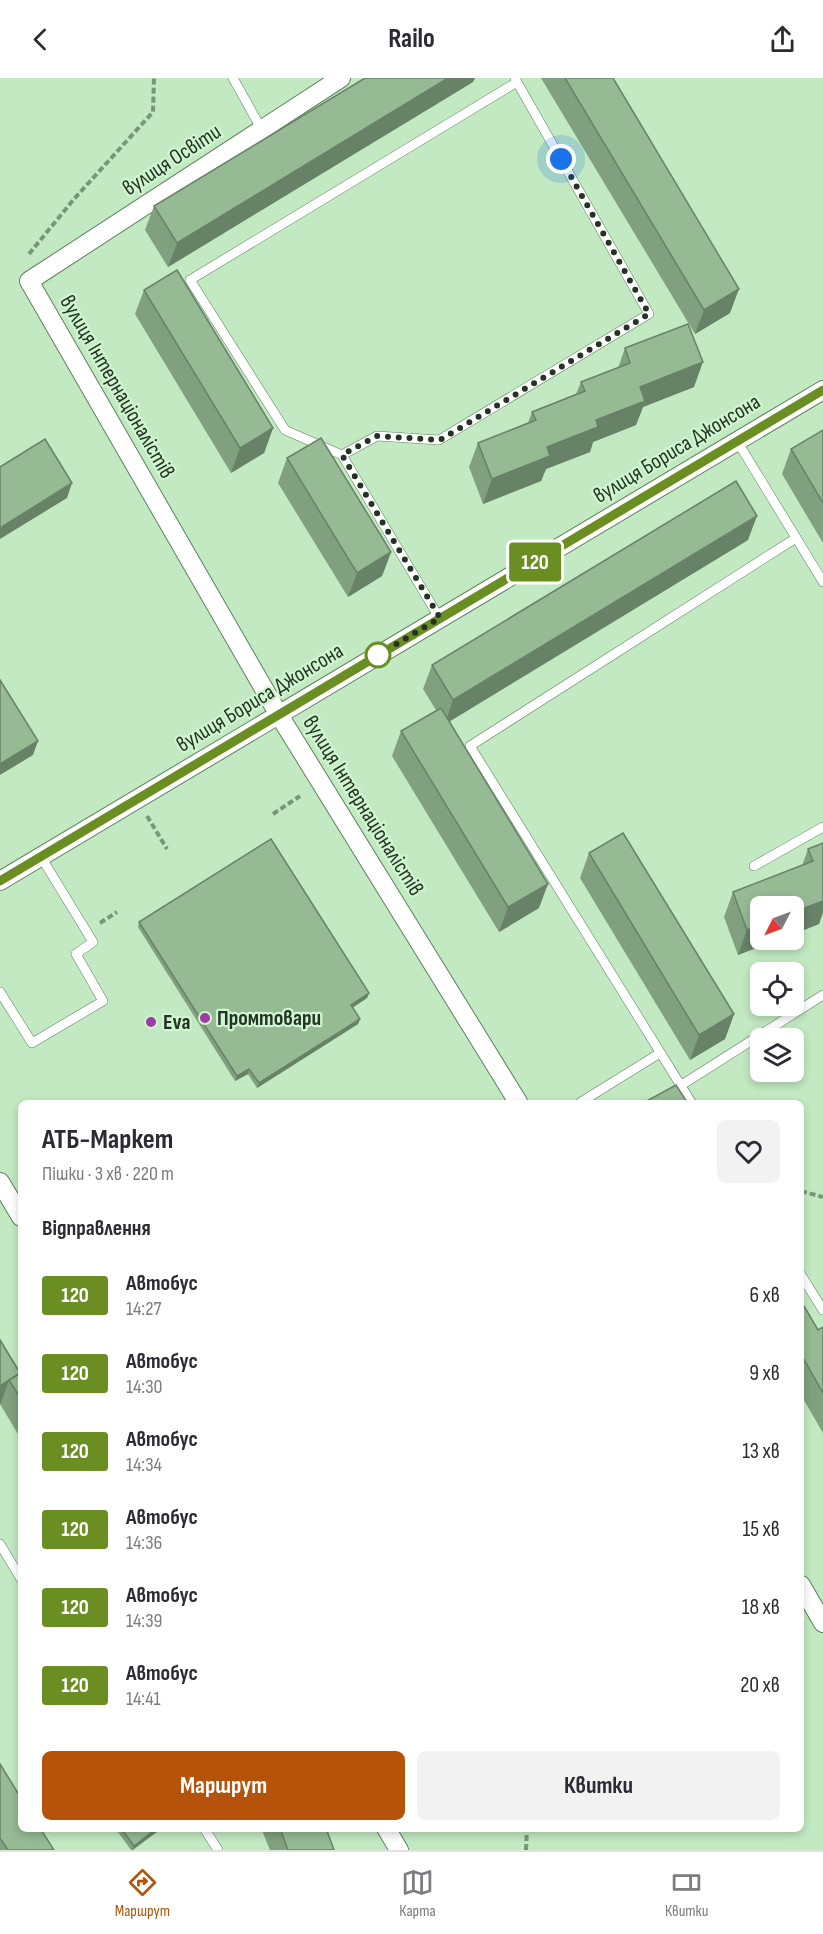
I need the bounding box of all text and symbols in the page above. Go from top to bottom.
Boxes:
icon: back [24,23,57,56]
text: Railo [388,23,435,55]
icon: share [766,23,799,56]
street label: вулиця Освіти [118,118,226,202]
your location [546,144,576,174]
street label: вулиця Інтернаціоналістів [54,291,180,483]
street label: вулиця Бориса Джонсона [589,389,765,509]
line badge: 120 [500,542,570,582]
text: 120 [521,550,549,575]
street label: вулиця Бориса Джонсона [172,638,348,758]
unlabelled marker [365,642,391,668]
street label: вулиця Інтернаціоналістів [297,711,429,901]
north arrow [750,896,804,950]
map controls [750,896,804,1082]
button: locate [750,962,804,1016]
place label: Промтовари [217,1005,321,1032]
place label: Eva [163,1009,190,1036]
marker: Промтовари [198,1011,212,1025]
marker: Eva [144,1015,158,1029]
button: layers [750,1028,804,1082]
button: heart [717,1120,780,1183]
text: АТБ-Маркет [42,1123,173,1156]
text: Пішки · 3 хв · 220 m [42,1162,174,1186]
text: Відправлення [42,1215,151,1242]
text: Автобус [126,1270,198,1297]
text: 6 хв [749,1282,780,1309]
text: 120 [61,1283,89,1308]
text: 14:27 [126,1297,161,1321]
text: Автобус [126,1348,198,1375]
text: 9 хв [749,1360,780,1387]
text: 120 [61,1361,89,1386]
text: 14:30 [126,1375,162,1399]
text: Автобус [126,1426,198,1453]
text: 13 хв [742,1438,780,1465]
text: 120 [61,1439,89,1464]
text: 14:34 [126,1453,162,1477]
text: Автобус [126,1504,198,1531]
text: 15 хв [743,1516,780,1543]
text: 120 [61,1517,89,1542]
text: 14:36 [126,1531,162,1555]
text: Автобус [126,1582,198,1609]
text: 18 хв [742,1594,780,1621]
text: 120 [61,1595,89,1620]
text: 14:39 [126,1609,162,1633]
text: Автобус [126,1660,198,1687]
text: 20 хв [740,1672,780,1699]
text: 120 [61,1673,89,1698]
text: 14:41 [126,1687,161,1711]
button: Маршрут [42,1751,405,1820]
button: Квитки [417,1751,780,1820]
tab: Маршрут [115,1866,170,1921]
tab: Карта [399,1866,436,1921]
tab: Квитки [665,1866,708,1921]

